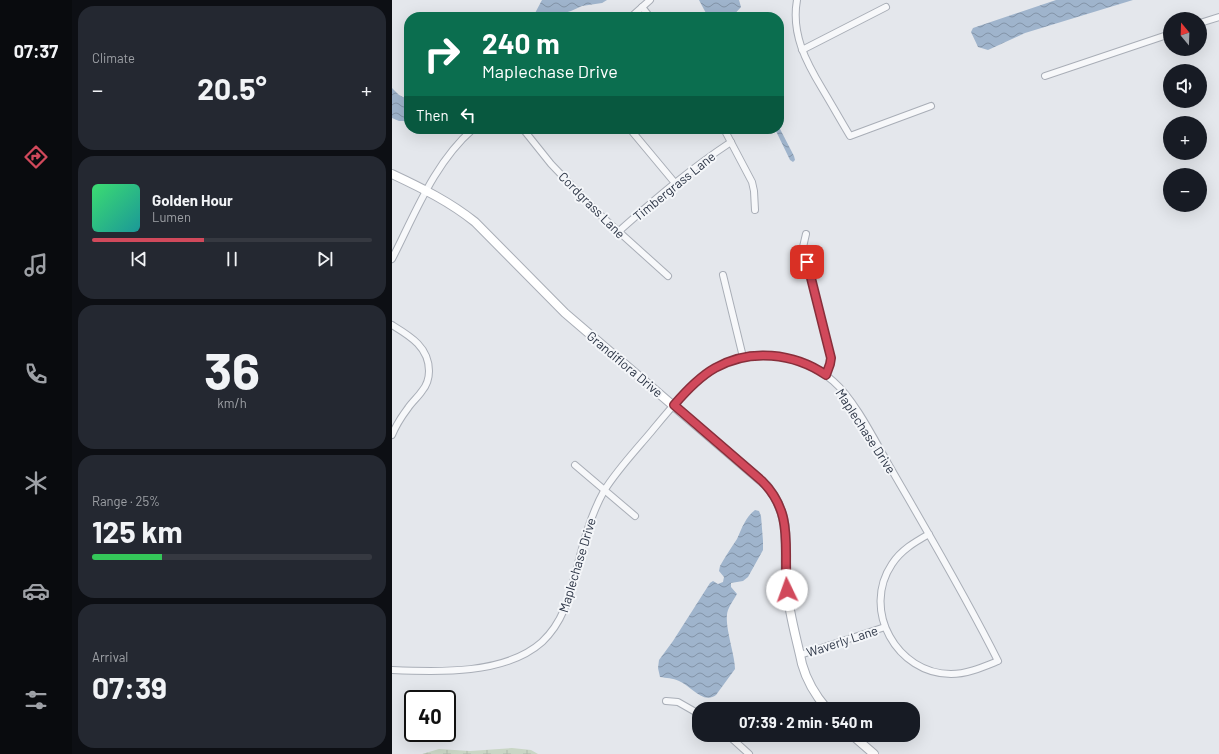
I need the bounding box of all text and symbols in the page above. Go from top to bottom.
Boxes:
north arrow [1163,12,1207,56]
map controls [1163,12,1207,212]
text: 240 m [482,26,560,60]
icon: right [416,28,468,80]
text: 07:37 [14,40,58,62]
text: Climate [92,50,135,66]
text: Maplechase Drive [482,60,618,82]
button: sound [1163,64,1207,108]
text: 20.5° [197,70,267,106]
text: − [92,76,103,102]
text: + [361,76,372,102]
icon: left [457,104,479,126]
text: Then [416,106,449,124]
button: + [1163,116,1207,160]
icon: directions [22,143,50,171]
street label: Timbergrass Lane [630,148,718,224]
street label: Cordgrass Lane [555,168,629,242]
button: − [1163,168,1207,212]
text: Golden Hour [152,191,233,209]
text: Lumen [152,209,191,225]
pin [790,245,824,279]
icon: previous [128,248,150,270]
icon: pause [221,248,243,270]
icon: next [314,248,336,270]
icon: music [22,251,50,279]
icon: arrive [796,251,818,273]
street label: Grandiflora Drive [584,328,666,400]
text: 36 [204,338,260,400]
icon: phone [22,360,50,388]
street label: Maplechase Drive [833,385,899,477]
text: km/h [217,395,247,411]
icon: climate [22,469,50,497]
text: Range · 25% [92,493,160,509]
text: 125 km [92,513,183,549]
street label: Maplechase Drive [555,516,599,614]
position arrow [766,569,808,611]
icon: car [22,577,50,605]
street label: Waverly Lane [804,622,880,660]
text: Arrival [92,649,128,665]
text: 07:39 [92,669,167,705]
icon: filters [22,686,50,714]
speed limit sign: 40 [404,690,456,742]
text: 07:39 · 2 min · 540 m [739,713,873,731]

